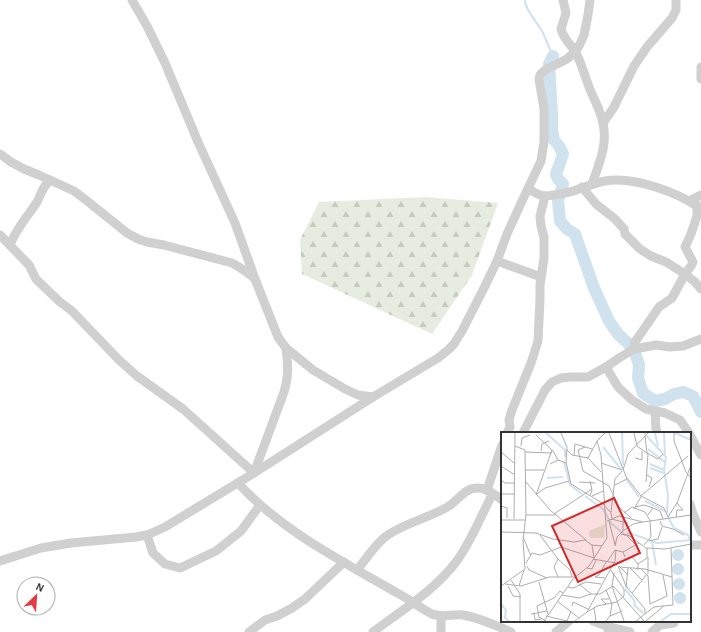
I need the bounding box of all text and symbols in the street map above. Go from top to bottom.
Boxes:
inset map [501,432,691,622]
north arrow [16,576,56,616]
text: N [34,581,46,594]

